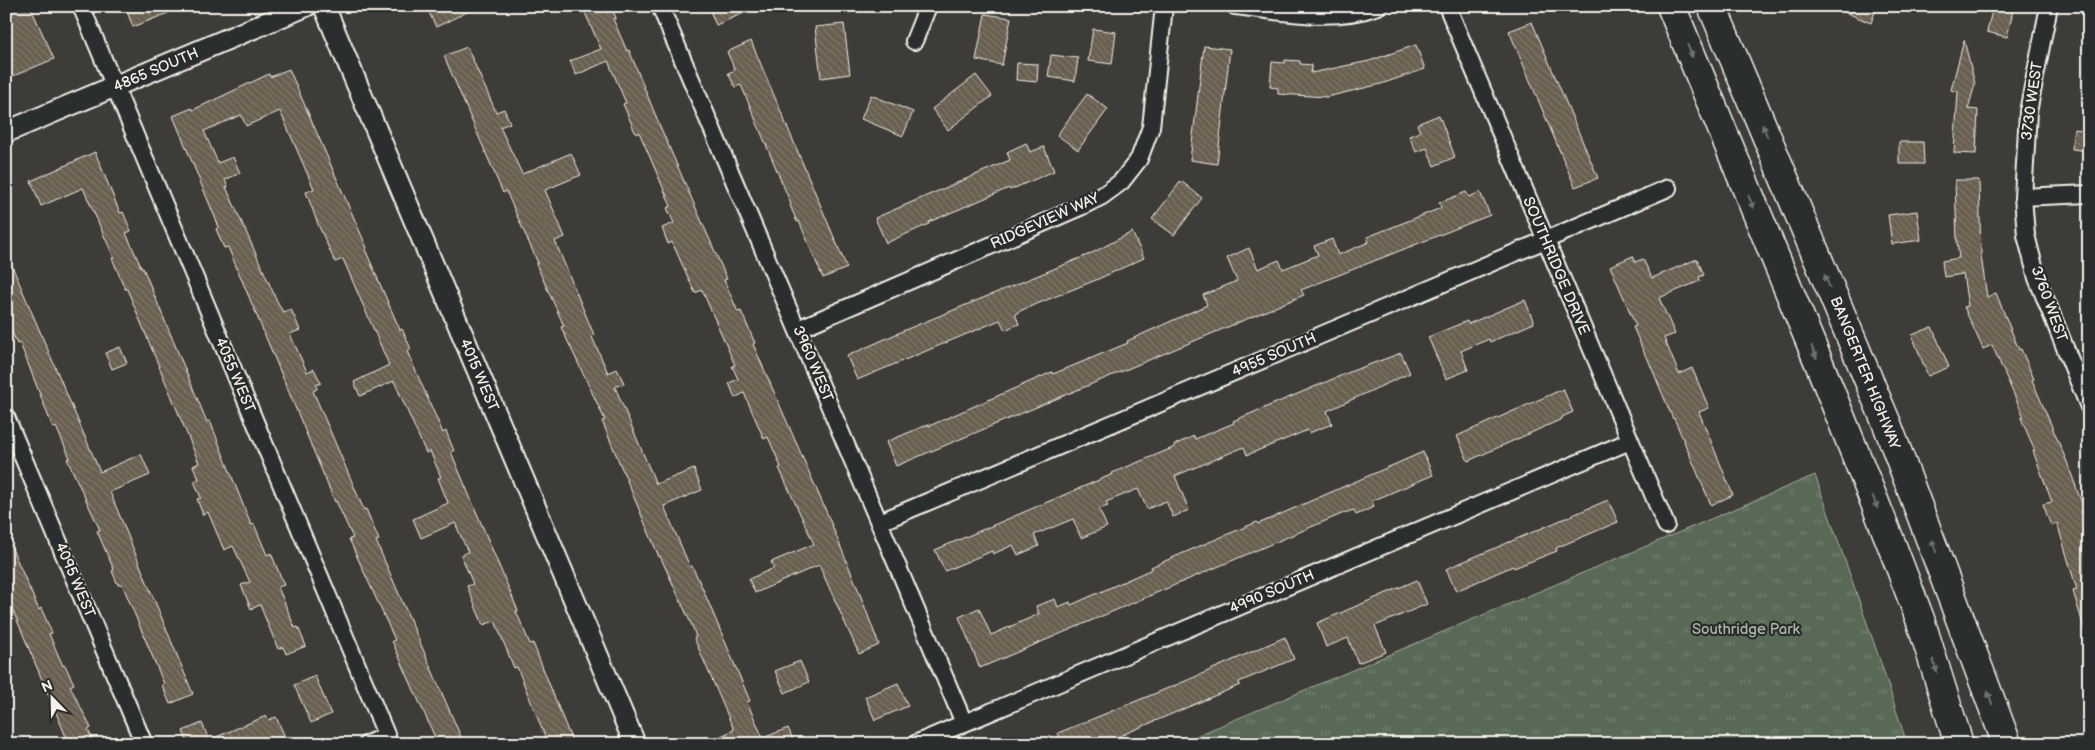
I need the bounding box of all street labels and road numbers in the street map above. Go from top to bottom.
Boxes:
street label: 4865 SOUTH [110,44,202,96]
street label: 3730 WEST [2017,60,2047,142]
street label: RIDGEVIEW WAY [988,188,1103,254]
street label: SOUTHRIDGE DRIVE [1518,194,1594,338]
street label: 3760 WEST [2026,263,2072,345]
street label: BANGERTER HIGHWAY [1826,294,1904,452]
street label: 3960 WEST [788,323,838,405]
street label: 4955 SOUTH [1229,329,1319,381]
street label: 4055 WEST [211,334,259,416]
street label: 4015 WEST [455,336,503,414]
street label: 4095 WEST [51,539,99,621]
street label: 4990 SOUTH [1227,566,1317,618]

